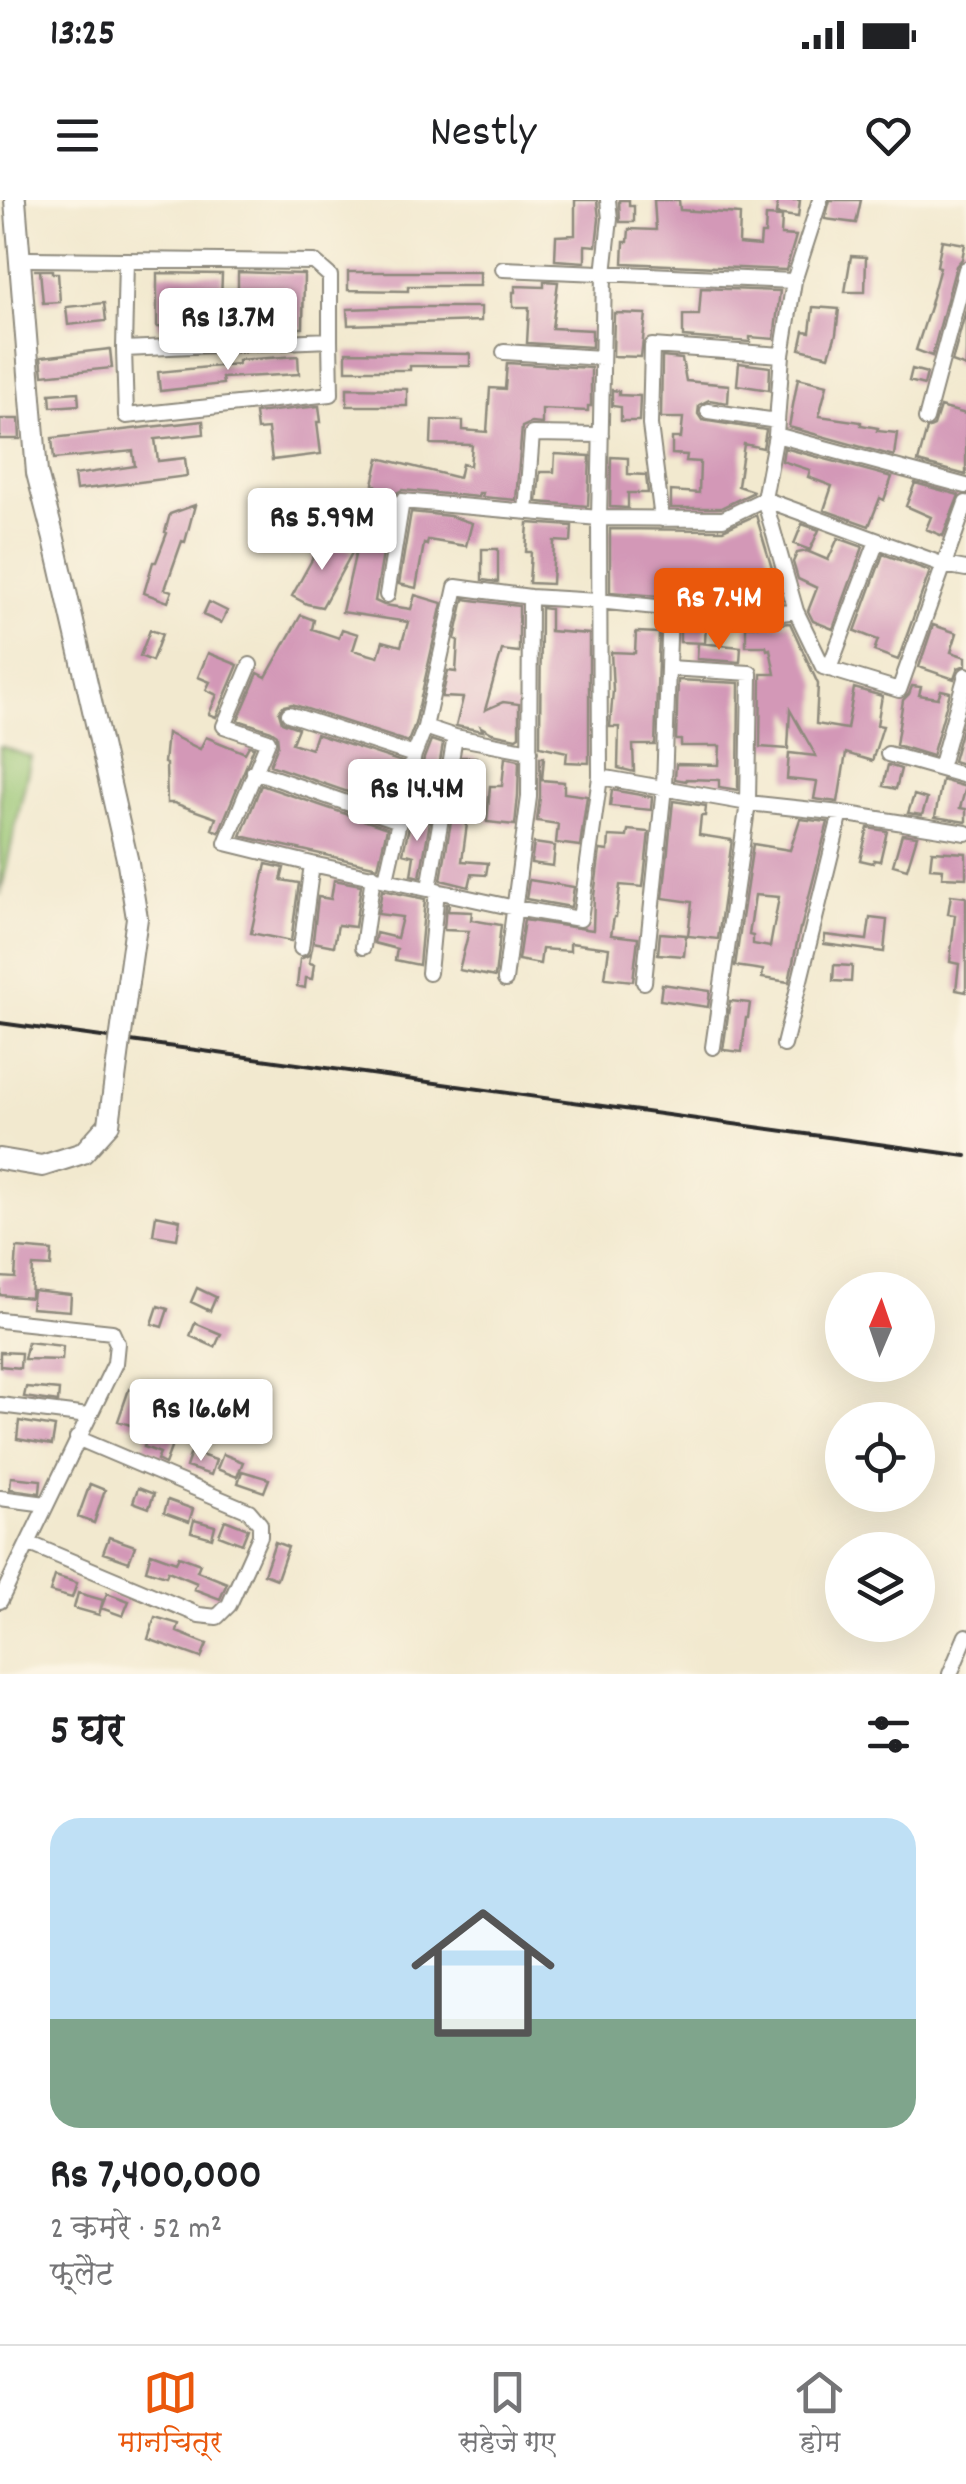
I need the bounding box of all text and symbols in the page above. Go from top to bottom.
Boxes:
text: 13:25 [50,8,116,63]
text: Nestly [430,103,536,167]
icon: menu [50,108,105,163]
icon: heart [861,108,916,163]
pin: Rs 13.7M [125,288,331,373]
text: Rs 13.7M [181,297,275,343]
pin: Rs 5.99M [219,488,425,573]
text: Rs 5.99M [270,497,374,543]
pin: Rs 7.4M [627,568,811,653]
text: Rs 7.4M [676,577,762,623]
pin: Rs 14.4M [314,759,520,844]
text: Rs 14.4M [370,768,464,814]
north arrow [825,1272,935,1382]
map controls [825,1272,935,1642]
pin: Rs 16.6M [98,1379,304,1464]
text: Rs 16.6M [152,1388,250,1434]
button: locate [825,1402,935,1512]
button: layers [825,1532,935,1642]
text: 5 घर [50,1704,124,1764]
icon: filters [861,1707,916,1762]
icon: home [393,1883,573,2063]
text: Rs 7,400,000 [50,2148,262,2208]
text: 2 कमरे · 52 m² [50,2208,222,2254]
text: फ़्लैट [50,2254,113,2300]
tab: मानचित्र [119,2365,222,2465]
tab: सहेजे गए [459,2365,555,2465]
tab: होम [792,2365,847,2465]

